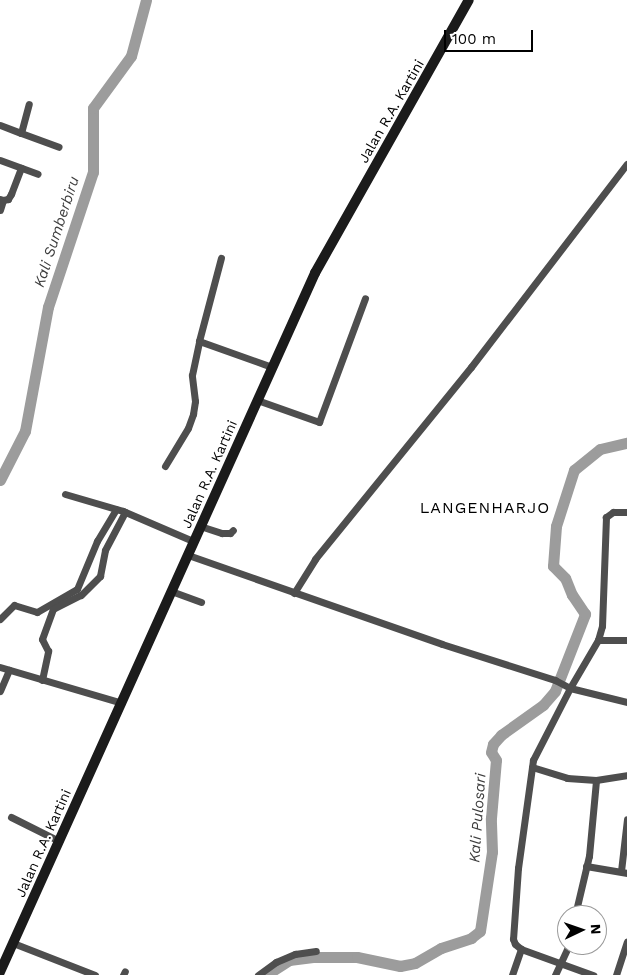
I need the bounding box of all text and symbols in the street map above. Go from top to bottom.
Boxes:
scale bar [447,20,536,52]
text: 100 m [452,30,496,48]
street label: Jalan R.A. Kartini [355,56,427,166]
water label: Kali Sumberbiru [31,174,83,290]
street label: Jalan R.A. Kartini [178,417,240,531]
district label: LANGENHARJO [418,498,552,518]
water label: Kali Pulosari [466,773,490,863]
street label: Jalan R.A. Kartini [12,786,74,900]
north arrow [557,905,607,955]
text: N [588,924,604,935]

